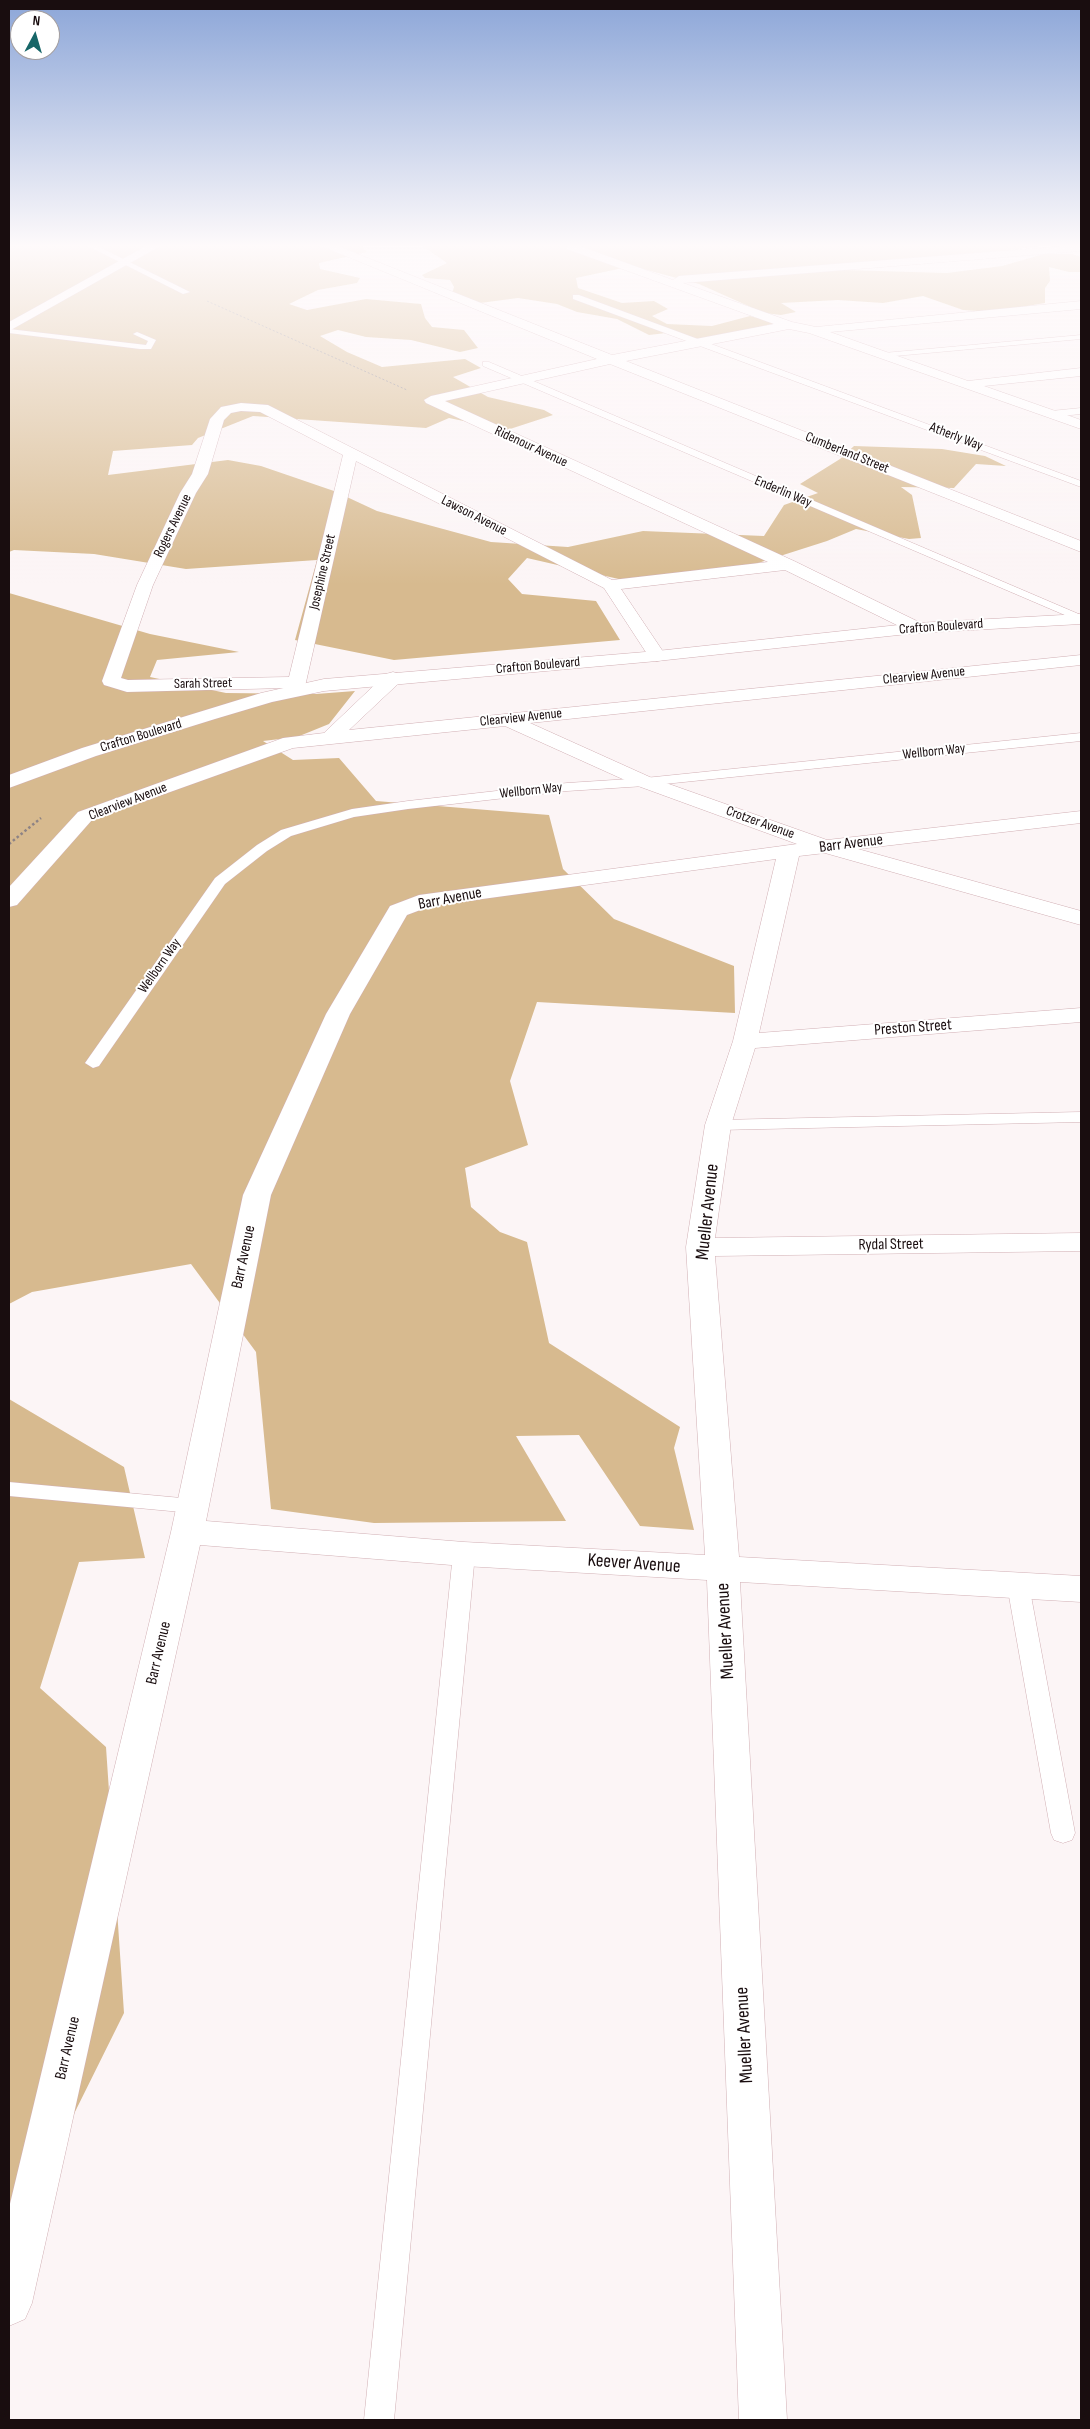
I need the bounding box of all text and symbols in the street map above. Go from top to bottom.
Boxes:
north arrow [10,10,60,60]
text: N [32,12,41,29]
street label: Atherly Way [927,419,985,455]
street label: Ridenour Avenue [492,423,570,471]
street label: Cumberland Street [803,429,891,477]
street label: Enderlin Way [752,472,814,512]
street label: Rogers Avenue [150,492,196,560]
street label: Lawson Avenue [438,492,510,540]
street label: Josephine Street [306,533,340,611]
street label: Crafton Boulevard [898,616,984,638]
street label: Crafton Boulevard [495,654,581,678]
street label: Clearview Avenue [882,663,966,689]
street label: Sarah Street [174,675,232,693]
street label: Clearview Avenue [479,705,563,731]
street label: Crafton Boulevard [98,716,184,756]
street label: Wellborn Way [902,740,966,764]
street label: Clearview Avenue [86,779,170,825]
street label: Wellborn Way [499,779,563,803]
street label: Crotzer Avenue [723,803,797,843]
street label: Barr Avenue [818,831,884,857]
street label: Barr Avenue [417,883,483,915]
street label: Wellborn Way [135,935,185,997]
street label: Preston Street [874,1016,952,1040]
street label: Mueller Avenue [692,1163,724,1261]
street label: Barr Avenue [228,1224,260,1290]
street label: Rydal Street [858,1235,924,1255]
street label: Keever Avenue [587,1549,681,1579]
street label: Mueller Avenue [712,1582,740,1680]
street label: Barr Avenue [142,1620,176,1686]
street label: Mueller Avenue [731,1986,759,2084]
street label: Barr Avenue [51,2015,85,2081]

